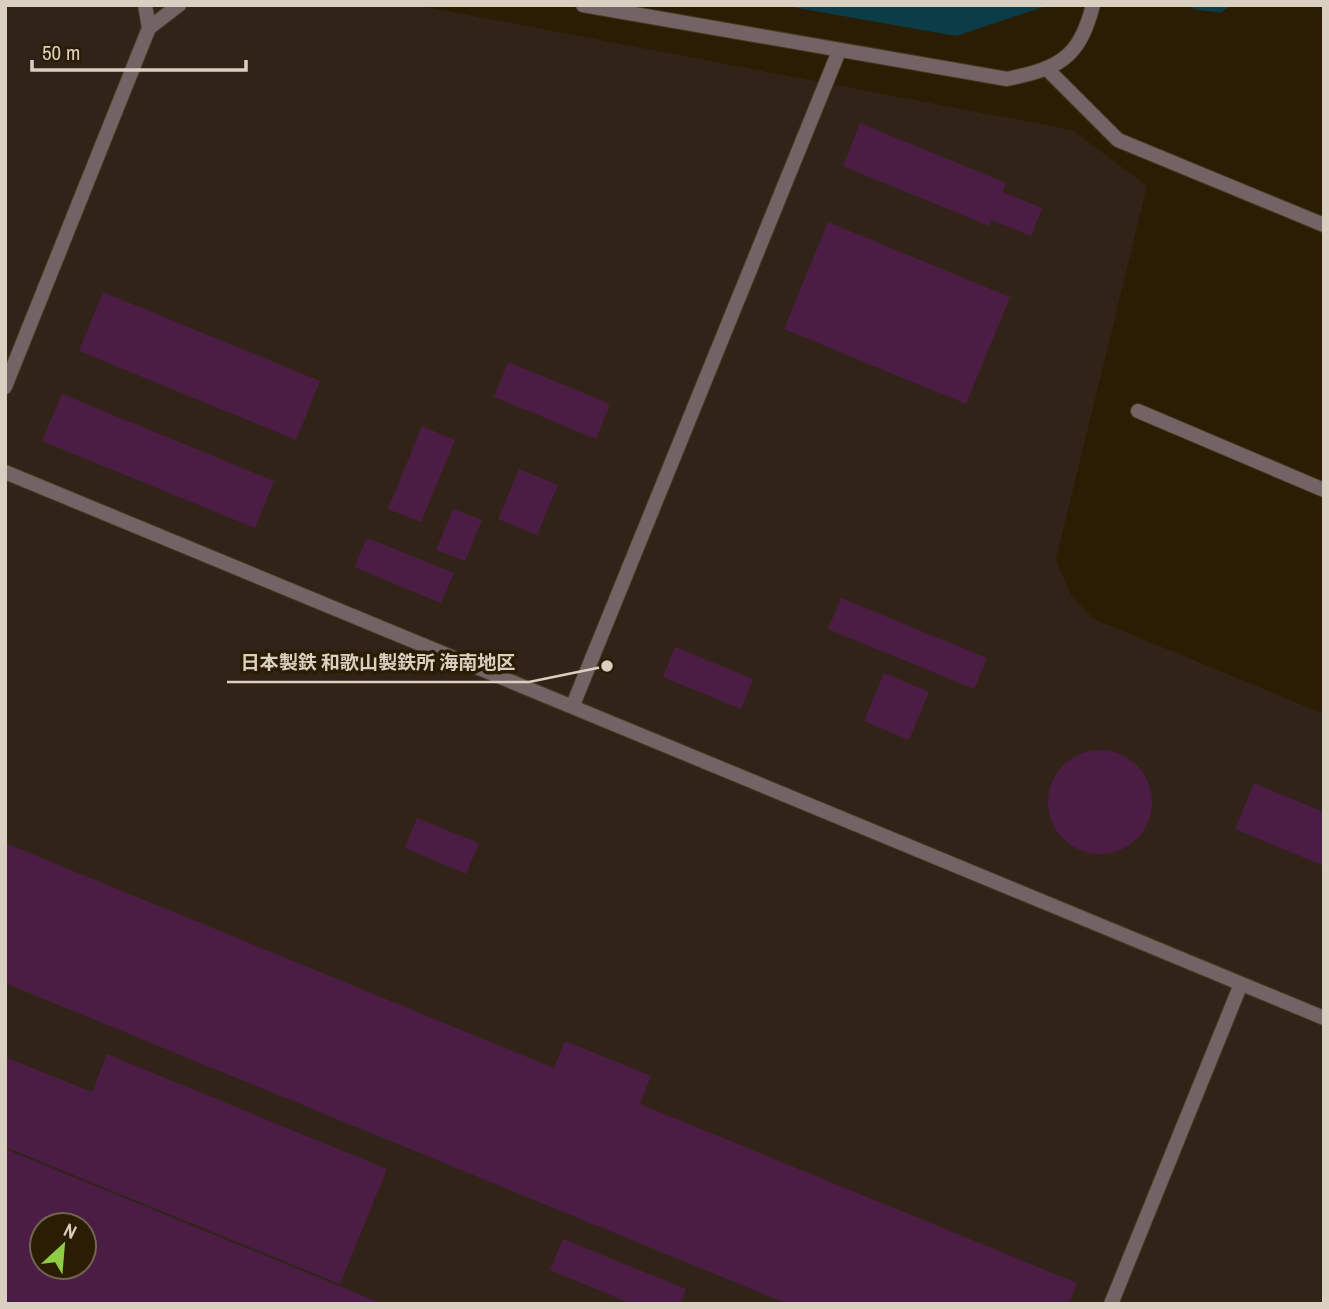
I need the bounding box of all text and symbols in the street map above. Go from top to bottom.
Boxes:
scale bar [32,28,245,72]
text: 50 m [42,38,80,67]
callout: 日本製鉄 和歌山製鉄所 海南地区 [227,642,529,682]
text: 日本製鉄 和歌山製鉄所 海南地区 [241,649,515,675]
north arrow [28,1211,98,1281]
text: N [60,1217,81,1245]

